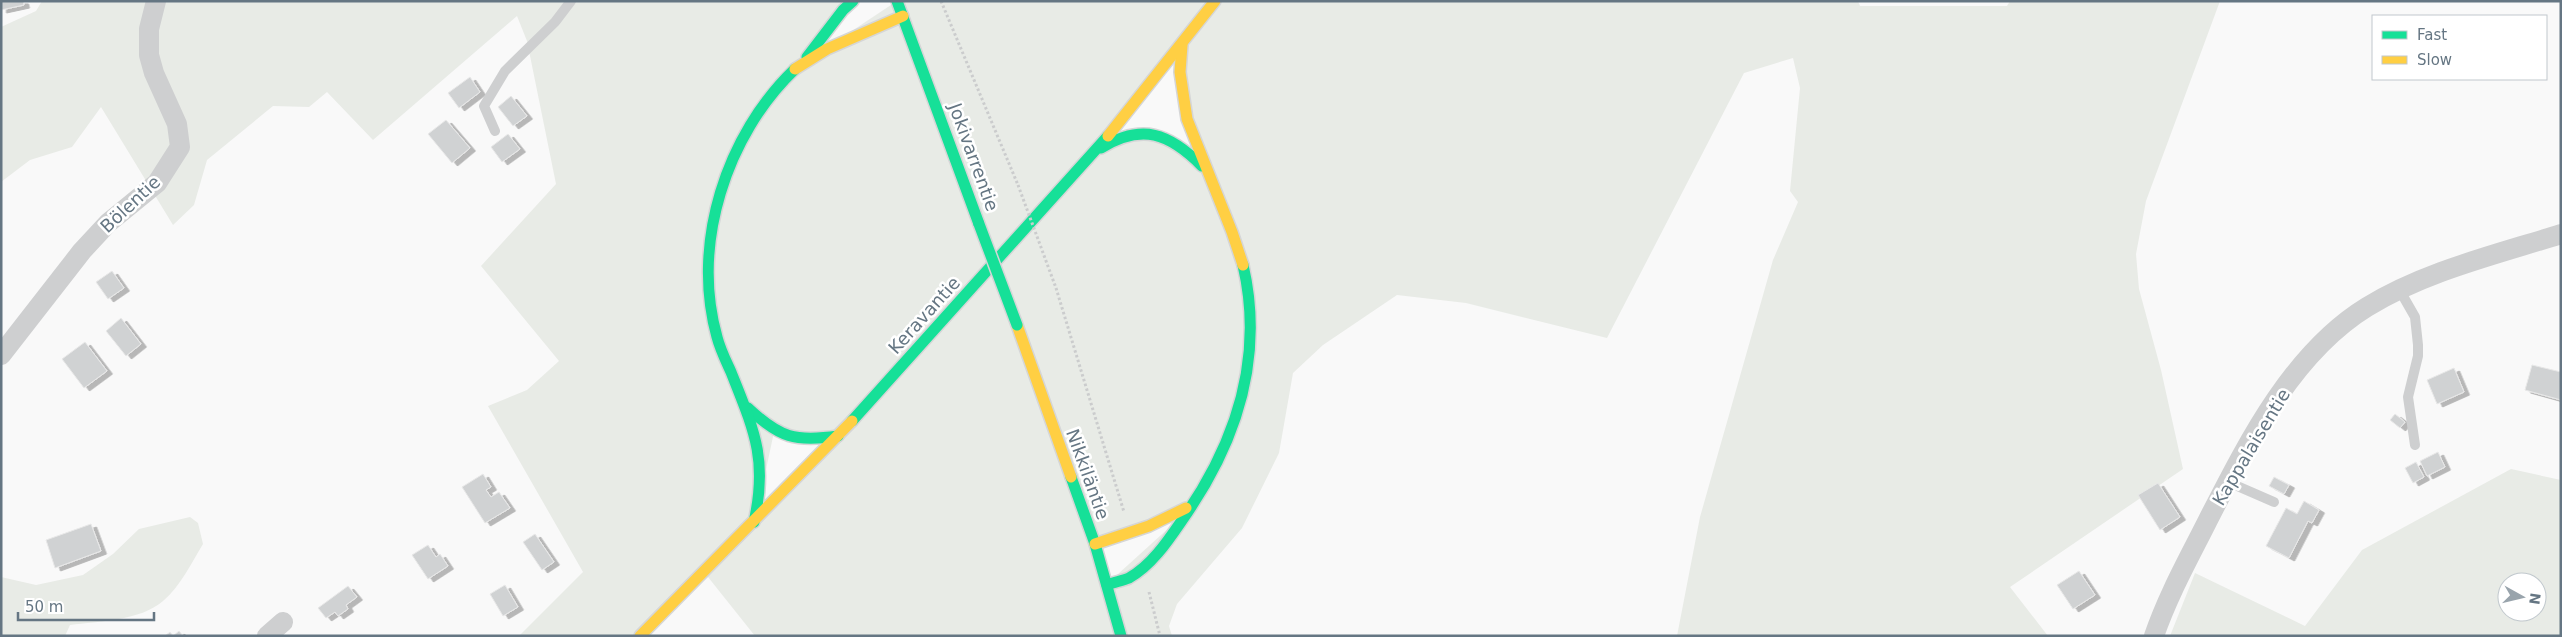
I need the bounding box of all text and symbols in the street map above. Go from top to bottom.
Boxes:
legend [2372,15,2547,80]
text: Fast [2417,26,2447,44]
text: Slow [2417,51,2452,69]
street label: Jokivarrentie [944,99,1003,214]
street label: Bölentie [96,171,164,237]
street label: Keravantie [884,272,964,358]
street label: Kappalaisentie [2208,385,2294,509]
street label: Nikkiläntie [1062,426,1114,522]
north arrow [2497,572,2547,622]
scale bar [18,590,154,622]
text: N [2526,592,2544,606]
text: 50 m [25,598,63,616]

